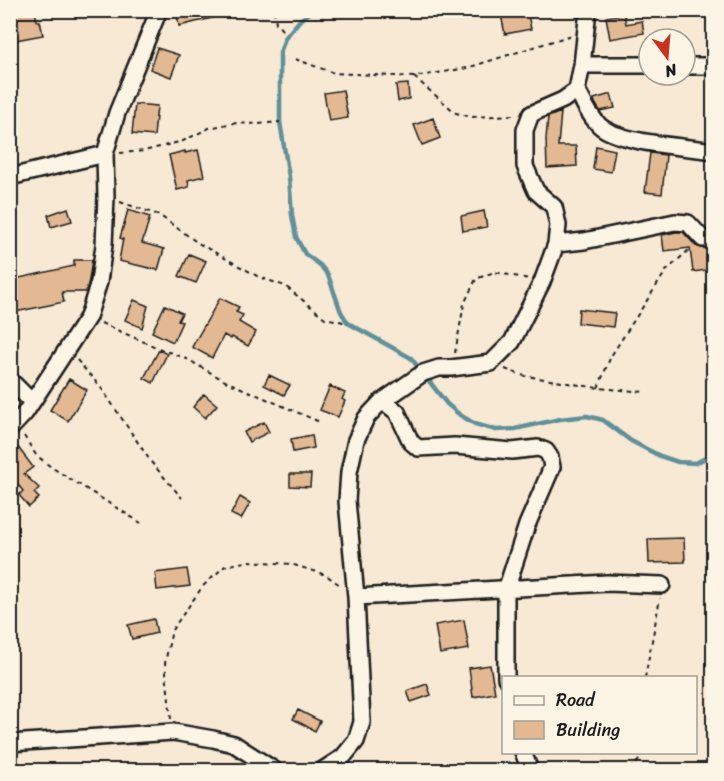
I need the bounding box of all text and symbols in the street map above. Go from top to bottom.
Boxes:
north arrow [637,27,697,87]
text: N [661,55,681,87]
legend [502,676,697,754]
text: Road [556,684,596,716]
text: Building [556,714,620,746]

